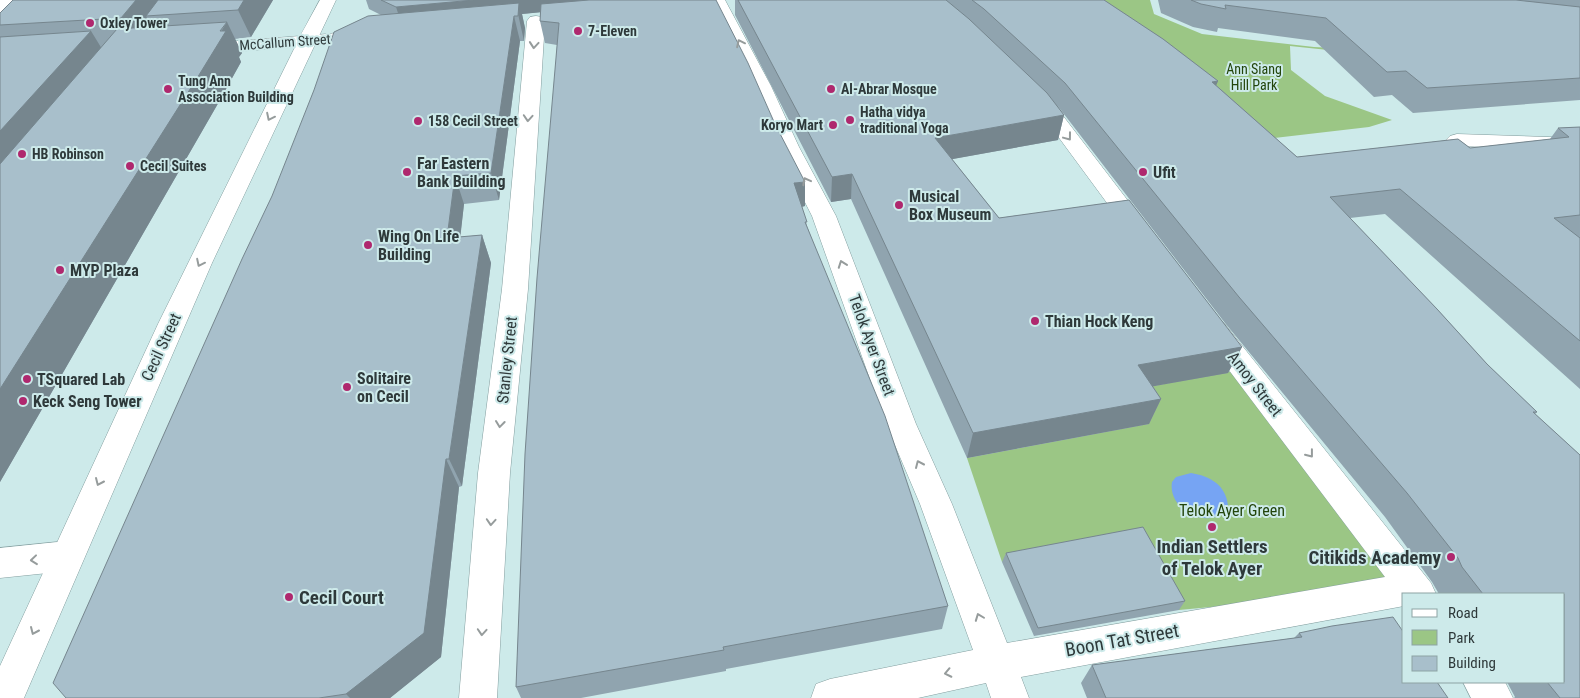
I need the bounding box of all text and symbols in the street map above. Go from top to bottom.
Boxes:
place label: Oxley Tower [100,15,168,31]
marker: Oxley Tower [84,17,96,29]
place label: 7-Eleven [588,23,637,39]
marker: 7-Eleven [572,25,584,37]
street label: McCallum Street [239,31,331,53]
one-way arrow [736,40,746,49]
one-way arrow [528,42,539,50]
park label: Ann Siang Hill Park [1226,61,1282,93]
place label: Tung Ann Association Building [178,73,294,105]
place label: Al-Abrar Mosque [841,81,937,97]
marker: Tung Ann Association Building [162,83,174,95]
marker: Al-Abrar Mosque [825,83,837,95]
place label: Hatha vidya traditional Yoga [860,104,949,136]
one-way arrow [266,111,276,120]
place label: 158 Cecil Street [428,113,518,129]
marker: Hatha vidya traditional Yoga [844,114,856,126]
marker: 158 Cecil Street [412,115,424,127]
one-way arrow [523,115,534,123]
place label: Koryo Mart [761,117,823,133]
marker: Koryo Mart [827,119,839,131]
one-way arrow [1063,131,1071,140]
place label: HB Robinson [32,146,104,162]
marker: HB Robinson [16,148,28,160]
place label: Far Eastern Bank Building [417,154,506,191]
place label: Cecil Suites [140,158,207,174]
marker: Cecil Suites [124,160,136,172]
place label: Ufit [1153,163,1176,182]
marker: Far Eastern Bank Building [401,166,413,178]
marker: Ufit [1137,166,1149,178]
one-way arrow [802,178,812,187]
place label: Musical Box Museum [909,187,991,224]
marker: Musical Box Museum [893,199,905,211]
place label: Wing On Life Building [378,227,460,264]
marker: Wing On Life Building [362,239,374,251]
one-way arrow [196,258,206,267]
one-way arrow [838,260,848,268]
place label: MYP Plaza [70,261,139,280]
marker: MYP Plaza [54,264,66,276]
street label: Telok Ayer Street [845,292,899,399]
street label: Cecil Street [137,310,185,384]
place label: Thian Hock Keng [1045,312,1153,331]
street label: Stanley Street [493,315,521,404]
marker: Thian Hock Keng [1029,315,1041,327]
street label: Amoy Street [1224,348,1286,420]
place label: Solitaire on Cecil [357,369,411,406]
place label: TSquared Lab [37,370,125,389]
marker: TSquared Lab [21,373,33,385]
marker: Solitaire on Cecil [341,381,353,393]
place label: Keck Seng Tower [33,392,142,411]
marker: Keck Seng Tower [17,395,29,407]
one-way arrow [495,421,506,429]
one-way arrow [1304,448,1312,457]
one-way arrow [914,460,925,469]
one-way arrow [95,477,106,486]
park label: Telok Ayer Green [1179,501,1285,520]
one-way arrow [485,518,496,526]
marker: Indian Settlers of Telok Ayer [1206,521,1218,533]
place label: Indian Settlers of Telok Ayer [1156,535,1268,580]
place label: Citikids Academy [1308,546,1442,569]
marker: Citikids Academy [1445,551,1457,563]
one-way arrow [29,554,37,565]
place label: Cecil Court [299,586,384,609]
marker: Cecil Court [283,591,295,603]
legend [1402,593,1565,683]
text: Road [1448,604,1478,622]
one-way arrow [975,613,986,622]
street label: Boon Tat Street [1063,619,1181,661]
one-way arrow [30,626,41,635]
one-way arrow [477,628,488,636]
text: Park [1448,629,1475,647]
text: Building [1448,654,1496,672]
one-way arrow [944,667,953,678]

